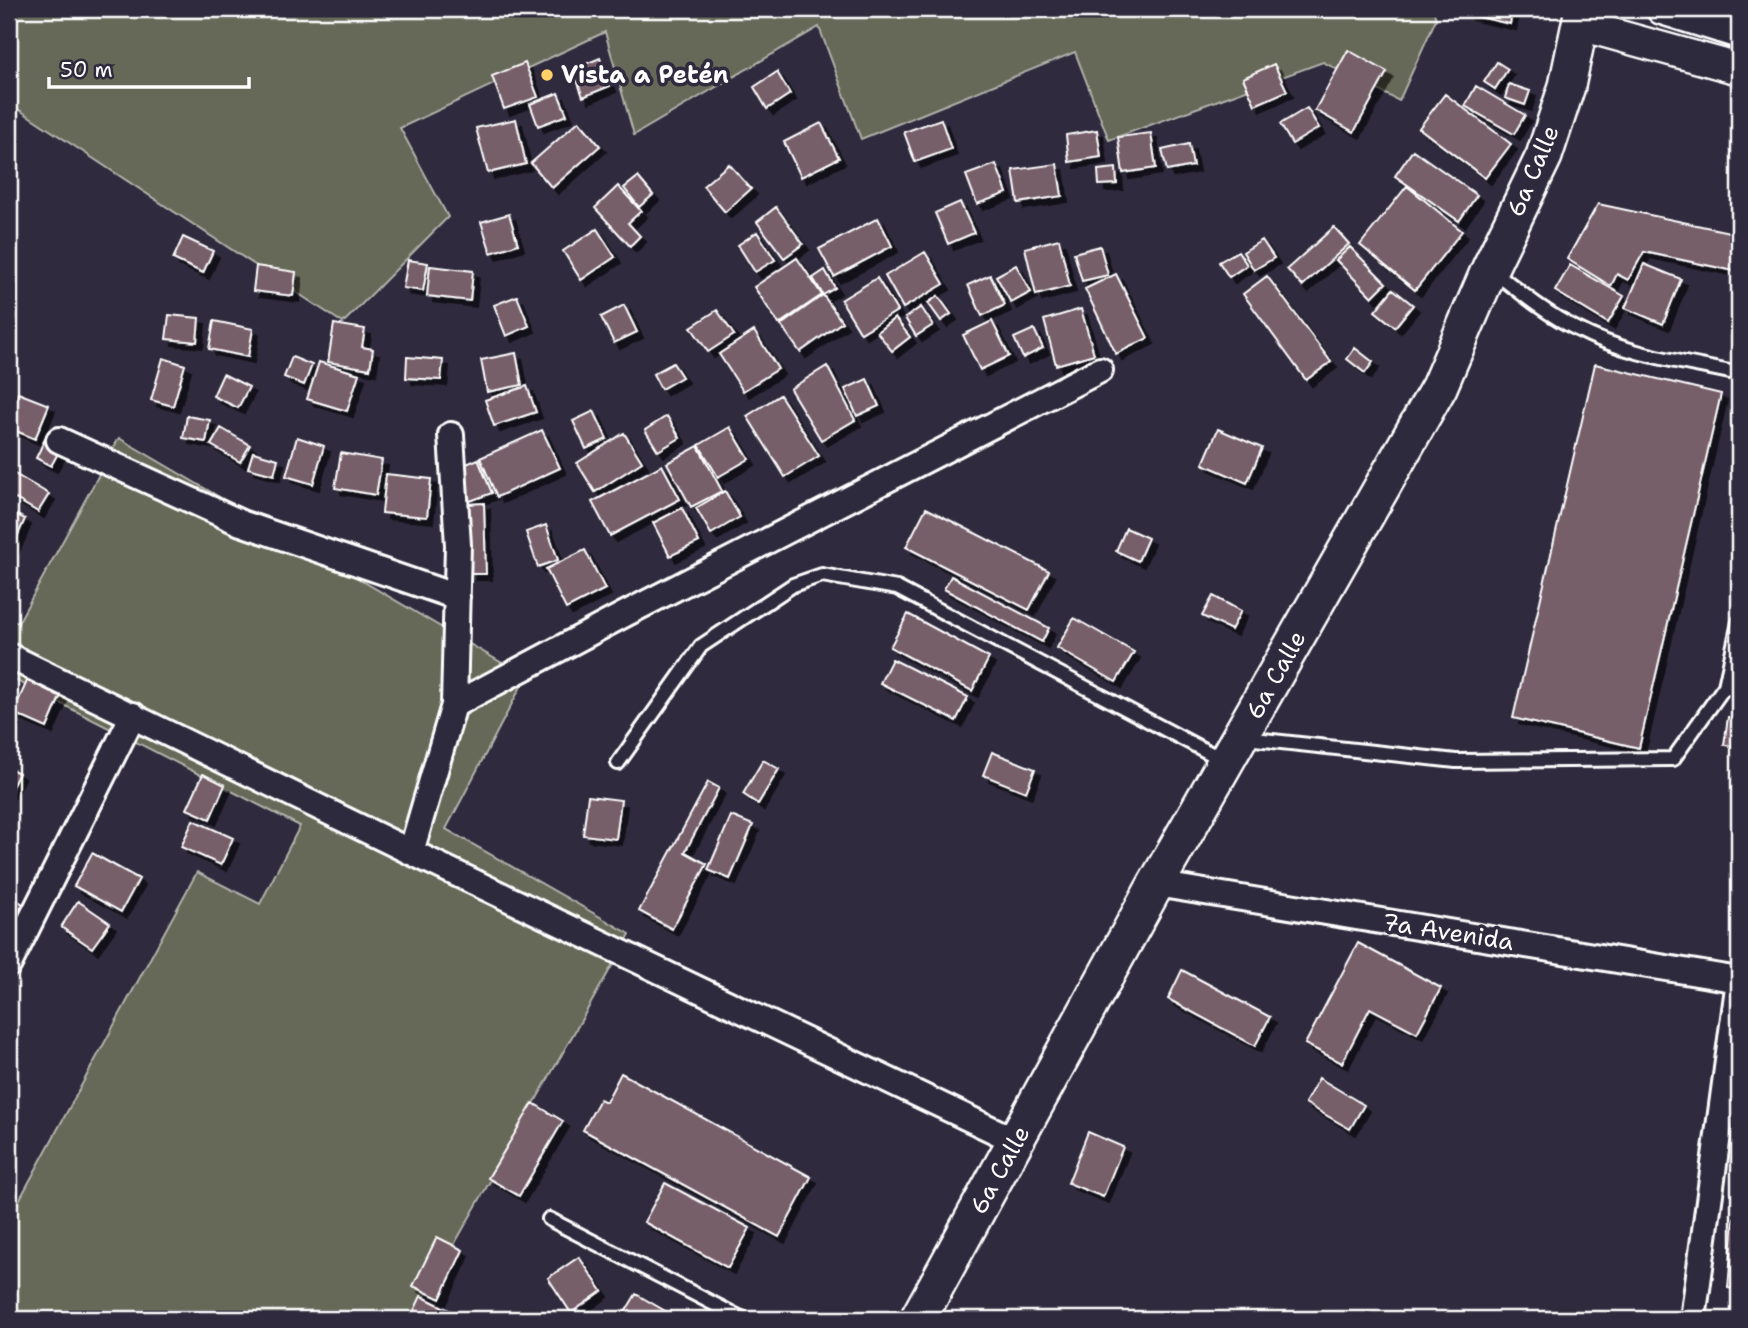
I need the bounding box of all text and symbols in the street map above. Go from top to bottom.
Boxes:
scale bar [49,46,248,90]
text: 50 m [60,56,113,84]
place label: Vista a Petén [561,59,729,91]
marker: Vista a Petén [539,67,555,83]
street label: 6a Calle [1499,120,1567,222]
street label: 6a Calle [1239,625,1313,725]
street label: 7a Avenida [1380,906,1516,958]
street label: 6a Calle [963,1120,1037,1220]

